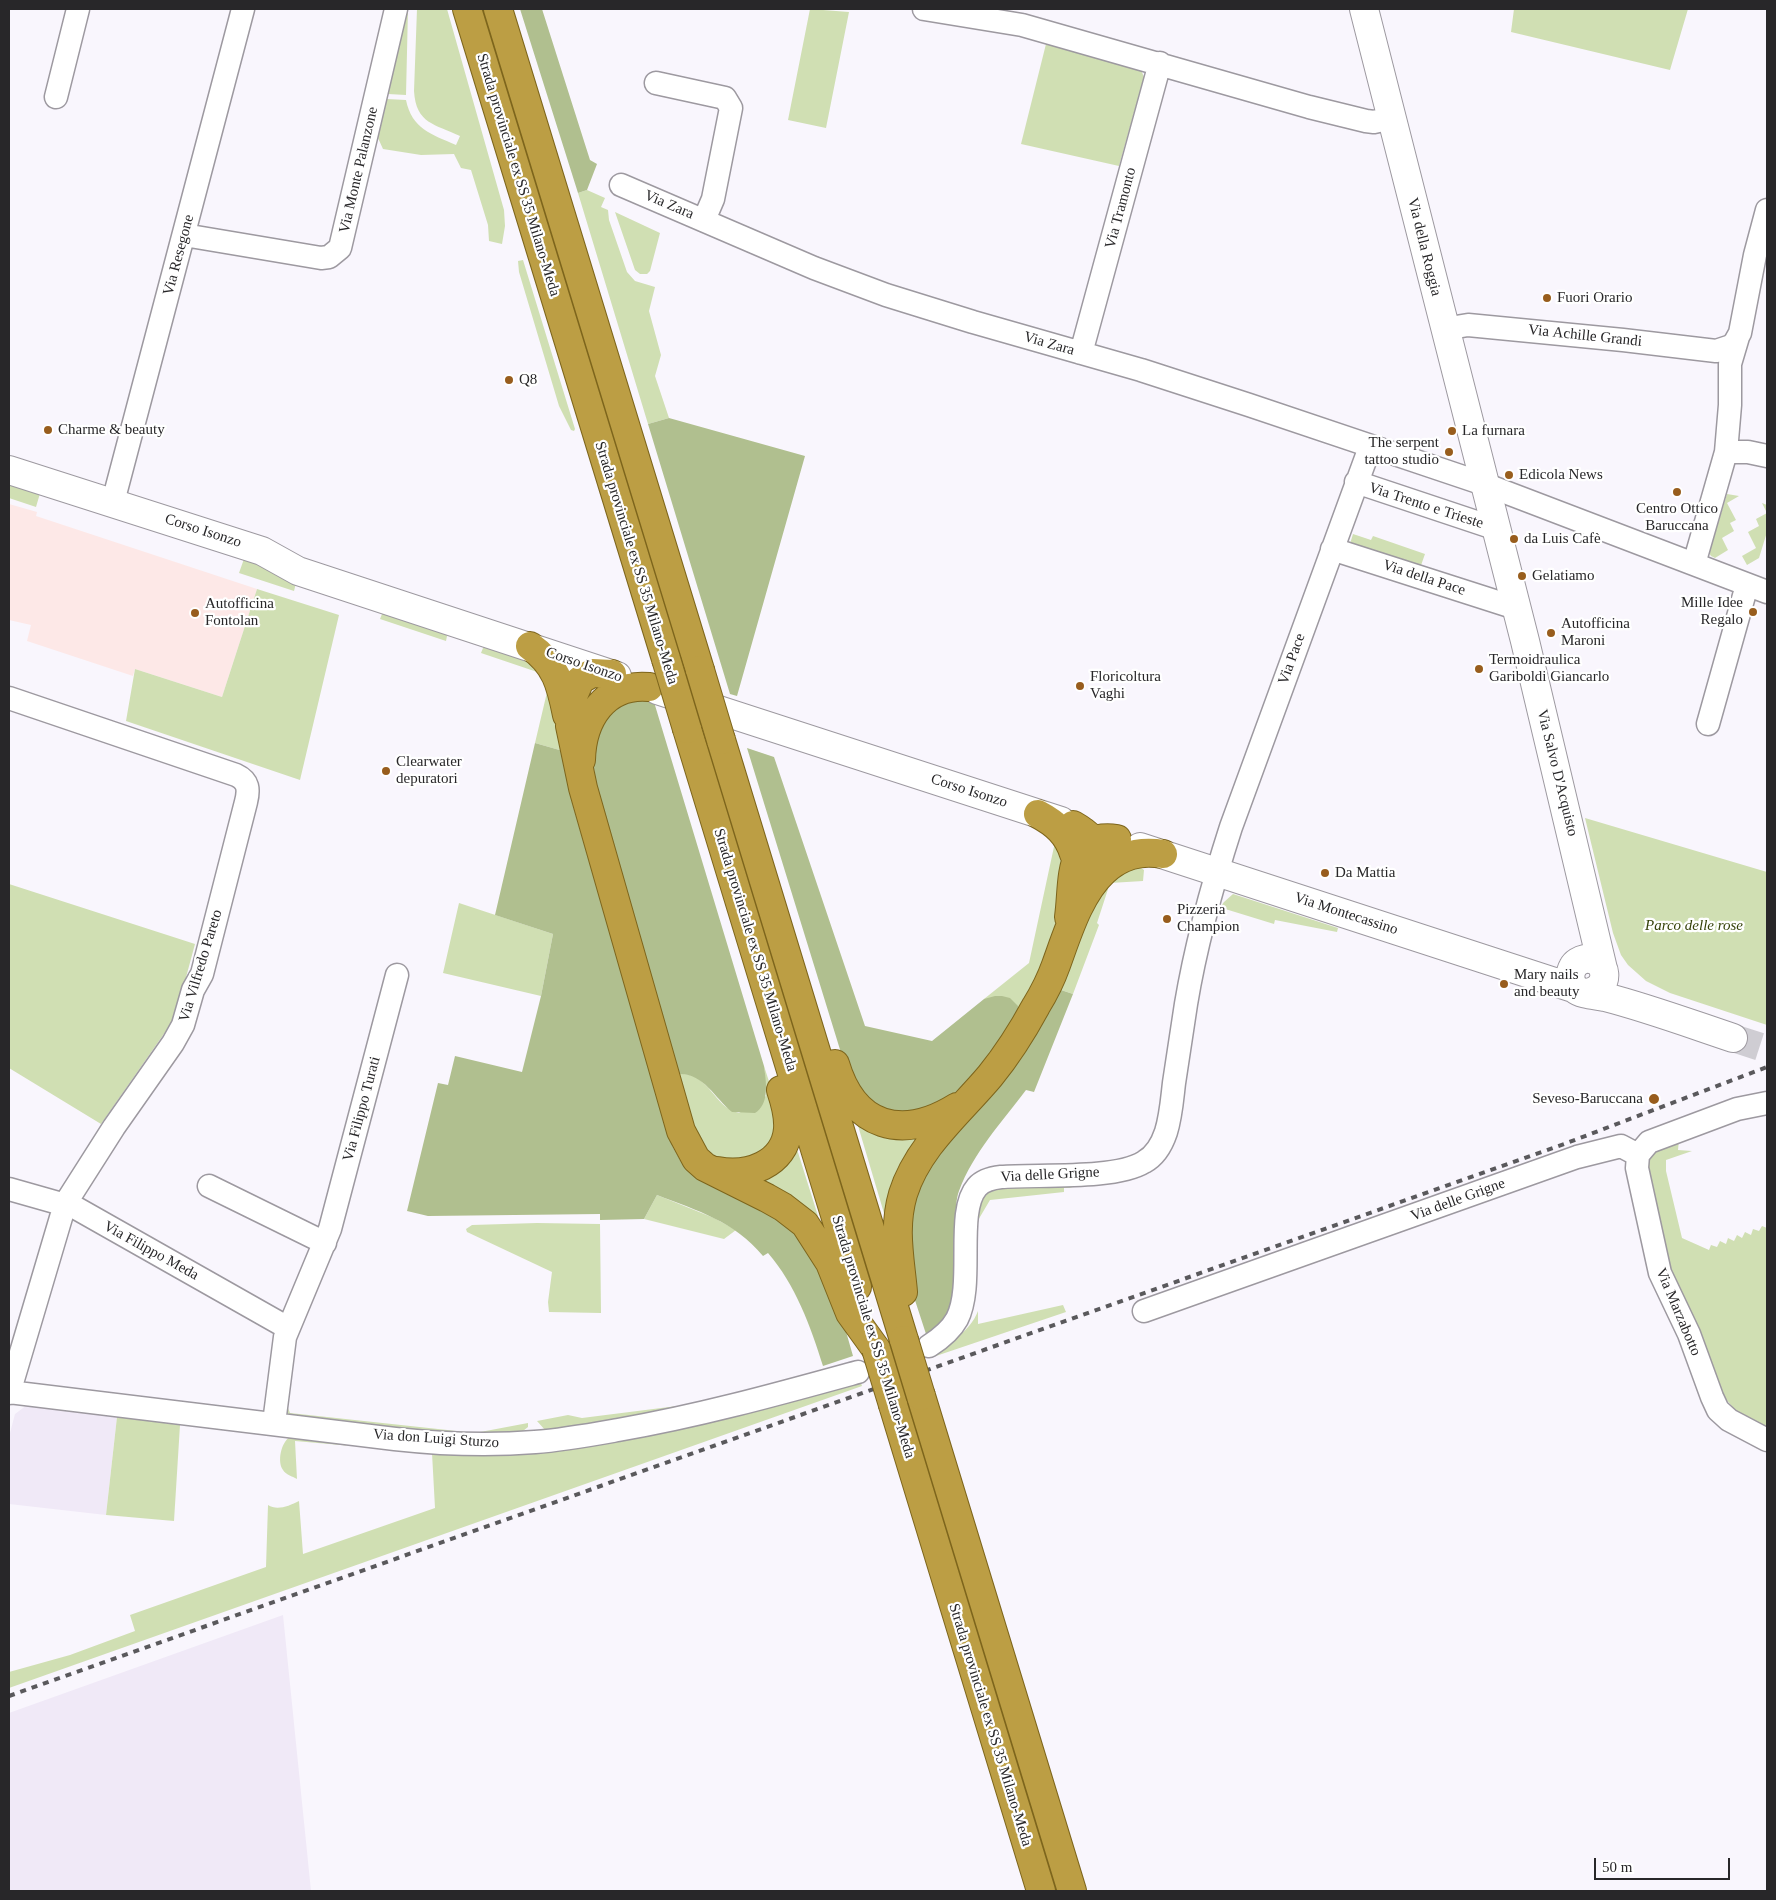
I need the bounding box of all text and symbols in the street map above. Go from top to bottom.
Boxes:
street label: Strada provinciale ex SS 35 Milano-Meda [472,51,564,299]
street label: Via Monte Palanzone [336,105,382,235]
street label: Via Tramonto [1102,166,1140,250]
street label: Via Zara [642,187,696,223]
street label: Via della Roggia [1403,196,1445,298]
street label: Via Resegone [160,213,198,297]
place label: Fuori Orario [1557,289,1632,307]
marker: Fuori Orario [1541,292,1553,304]
street label: Via Achille Grandi [1527,321,1643,351]
street label: Via Zara [1022,328,1076,360]
place label: Q8 [519,371,537,389]
marker: Q8 [503,374,515,386]
place label: Charme & beauty [58,421,165,439]
place label: La furnara [1462,422,1525,440]
marker: Charme & beauty [42,424,54,436]
marker: La furnara [1446,425,1458,437]
place label: The serpent tattoo studio [1364,434,1439,469]
street label: Strada provinciale ex SS 35 Milano-Meda [590,439,682,687]
marker: The serpent tattoo studio [1443,446,1455,458]
place label: Edicola News [1519,466,1603,484]
marker: Edicola News [1503,469,1515,481]
street label: Via Trento e Trieste [1367,479,1485,533]
marker: Centro Ottico Baruccana [1671,486,1683,498]
place label: Centro Ottico Baruccana [1636,500,1718,535]
street label: Corso Isonzo [162,510,244,552]
place label: da Luis Cafè [1524,530,1601,548]
marker: da Luis Cafè [1508,533,1520,545]
street label: Via della Pace [1380,556,1468,600]
place label: Gelatiamo [1532,567,1594,585]
marker: Gelatiamo [1516,570,1528,582]
place label: Mille Idee Regalo [1681,594,1743,629]
place label: Autofficina Fontolan [205,595,274,630]
marker: Mille Idee Regalo [1747,606,1759,618]
marker: Autofficina Fontolan [189,607,201,619]
place label: Autofficina Maroni [1561,615,1630,650]
marker: Autofficina Maroni [1545,627,1557,639]
street label: Via Pace [1275,631,1309,687]
street label: Corso Isonzo [543,644,625,686]
place label: Termoidraulica Gariboldi Giancarlo [1489,651,1609,686]
marker: Termoidraulica Gariboldi Giancarlo [1473,663,1485,675]
place label: Floricoltura Vaghi [1090,668,1161,703]
marker: Floricoltura Vaghi [1074,680,1086,692]
street label: Via Salvo D'Acquisto [1533,708,1581,838]
place label: Clearwater depuratori [396,753,462,788]
marker: Clearwater depuratori [380,765,392,777]
street label: Corso Isonzo [928,770,1010,812]
street label: Strada provinciale ex SS 35 Milano-Meda [709,826,801,1074]
place label: Da Mattia [1335,864,1395,882]
marker: Da Mattia [1319,867,1331,879]
street label: Via Montecassino [1292,889,1400,939]
place label: Pizzeria Champion [1177,901,1239,936]
street label: Via Vilfredo Pareto [175,908,227,1024]
marker: Pizzeria Champion [1161,913,1173,925]
park label: Parco delle rose [1645,917,1743,935]
place label: Mary nails and beauty [1514,966,1579,1001]
marker: Mary nails and beauty [1498,978,1510,990]
street label: Via Filippo Turati [339,1055,385,1163]
place label: Seveso-Baruccana [1532,1090,1643,1108]
marker: Seveso-Baruccana [1647,1092,1661,1106]
street label: Via delle Grigne [1000,1163,1100,1187]
street label: Via delle Grigne [1408,1175,1508,1225]
street label: Strada provinciale ex SS 35 Milano-Meda [827,1213,919,1461]
street label: Via Filippo Meda [100,1217,202,1285]
street label: Via Marzabotto [1651,1265,1705,1359]
street label: Via don Luigi Sturzo [372,1426,500,1452]
street label: Strada provinciale ex SS 35 Milano-Meda [944,1601,1036,1849]
scale bar [1596,1848,1732,1880]
text: 50 m [1602,1859,1632,1875]

